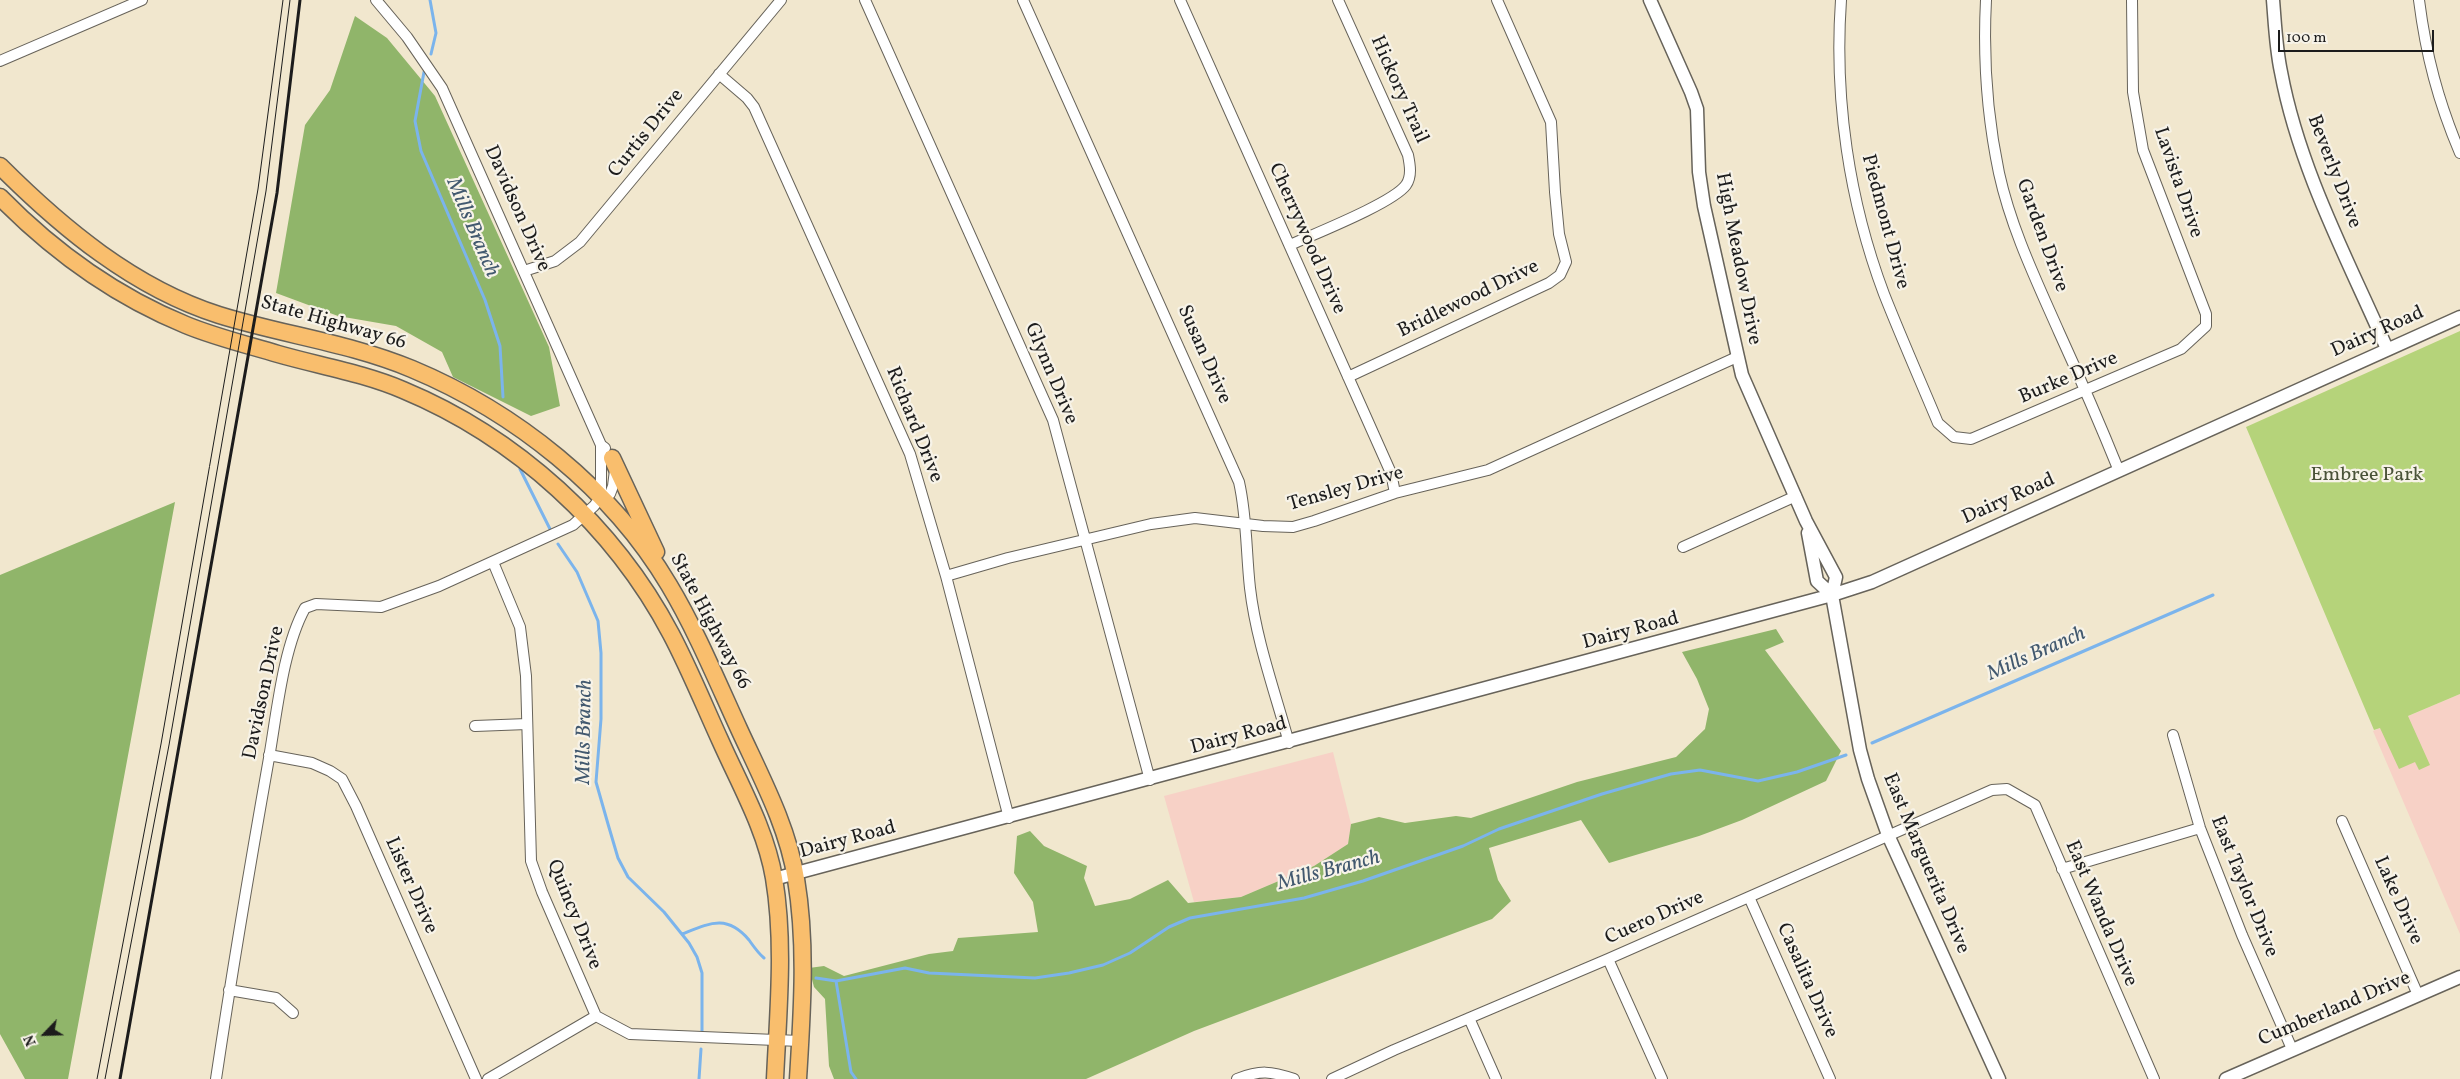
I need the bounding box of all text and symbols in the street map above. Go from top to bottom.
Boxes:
scale bar [2280,20,2436,52]
text: 100 m [2286,28,2326,49]
street label: Hickory Trail [1364,32,1432,148]
street label: Curtis Drive [604,85,690,183]
street label: Beverly Drive [2300,112,2366,232]
street label: Lavista Drive [2147,124,2207,242]
street label: Davidson Drive [477,142,555,276]
street label: Piedmont Drive [1854,152,1914,292]
street label: Cherrywood Drive [1262,160,1350,318]
street label: High Meadow Drive [1709,171,1765,347]
water label: Mills Branch [439,175,503,281]
street label: Garden Drive [2009,176,2073,296]
street label: Bridlewood Drive [1394,255,1544,345]
street label: State Highway 66 [257,292,409,356]
street label: Susan Drive [1171,302,1235,408]
street label: Dairy Road [2328,302,2428,364]
street label: Glynn Drive [1018,320,1082,428]
street label: Burke Drive [2016,347,2122,411]
street label: Richard Drive [879,364,947,486]
street label: Tensley Drive [1285,462,1407,518]
park label: Embree Park [2311,464,2423,488]
street label: Dairy Road [1959,469,2059,531]
street label: State Highway 66 [663,550,755,694]
street label: Dairy Road [1580,608,1682,656]
water label: Mills Branch [1984,622,2090,688]
street label: Davidson Drive [239,624,291,762]
water label: Mills Branch [572,679,600,785]
street label: Dairy Road [1188,713,1290,761]
street label: East Marguerita Drive [1876,770,1974,958]
street label: East Taylor Drive [2204,813,2282,961]
street label: Dairy Road [797,817,899,865]
street label: Lister Drive [378,834,442,938]
street label: East Wanda Drive [2058,837,2142,991]
water label: Mills Branch [1275,846,1383,898]
street label: Lake Drive [2367,853,2427,949]
street label: Quincy Drive [540,857,606,973]
street label: Cuero Drive [1602,887,1708,951]
street label: Casalita Drive [1770,920,1842,1042]
street label: Cumberland Drive [2255,967,2415,1053]
north arrow [20,1009,70,1059]
text: N [20,1032,42,1049]

